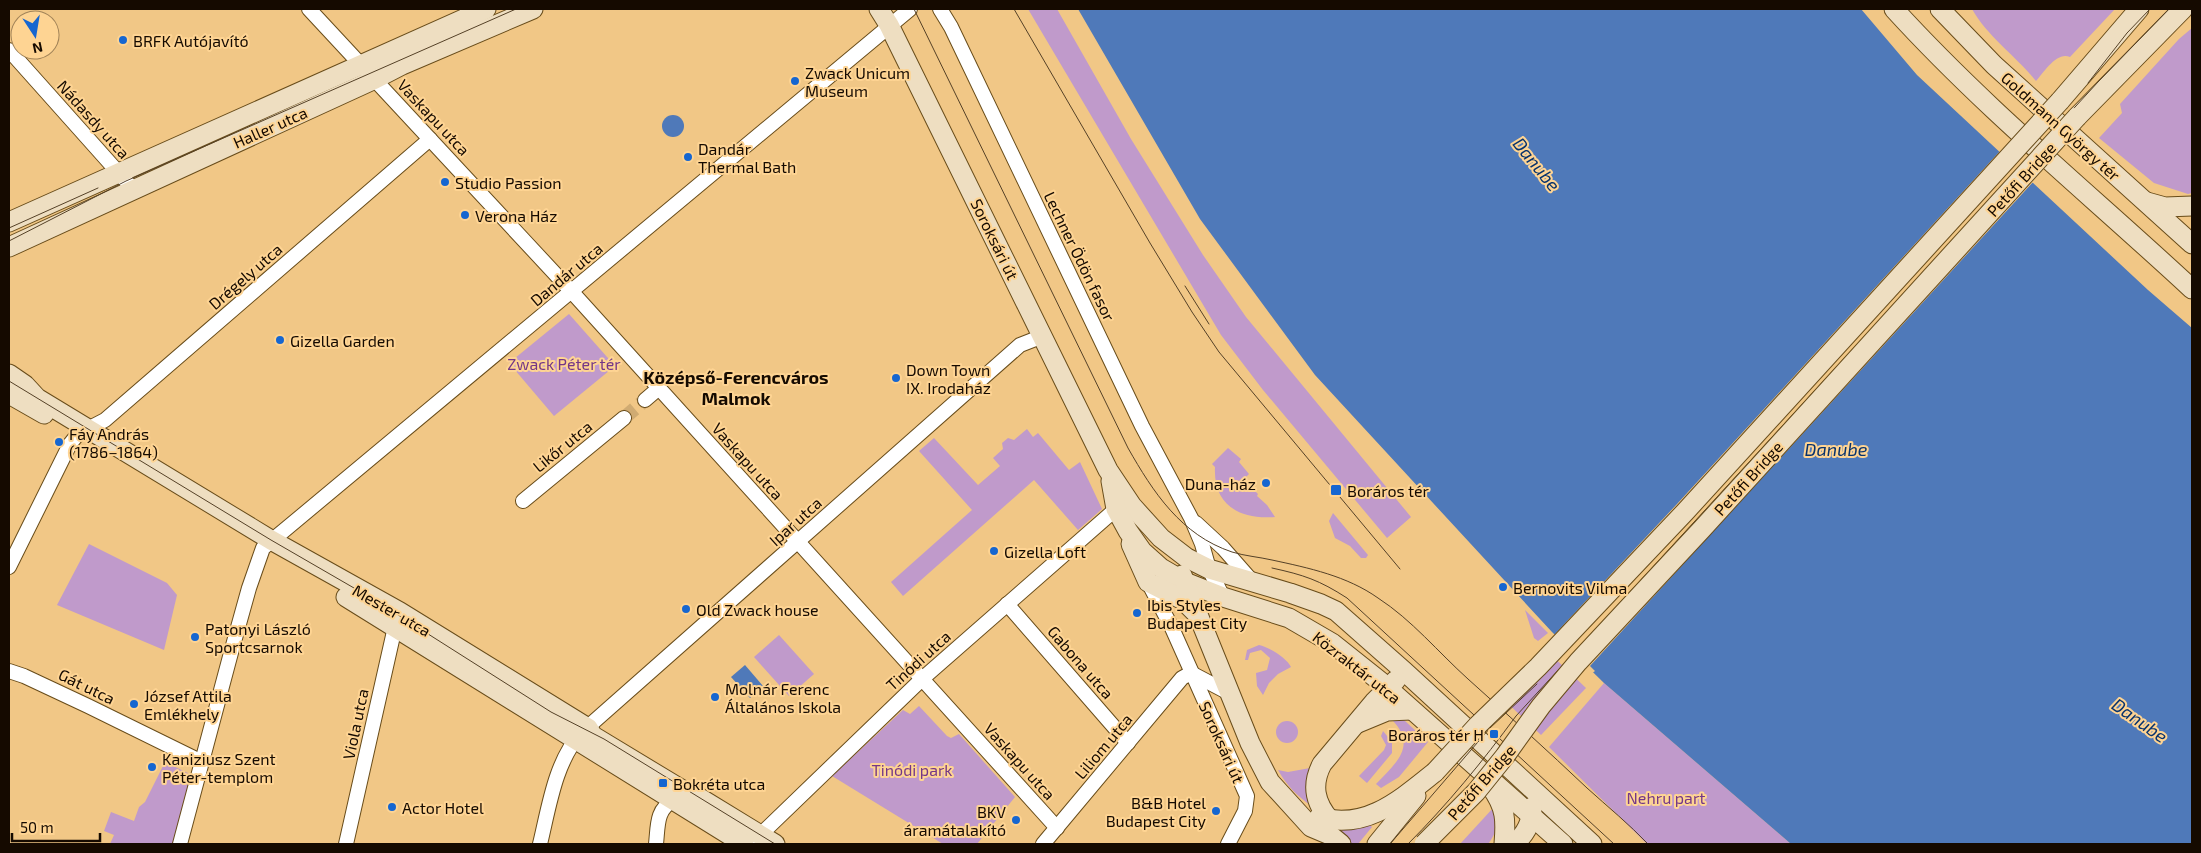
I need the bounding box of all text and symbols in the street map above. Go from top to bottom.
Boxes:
north arrow [10,10,60,60]
place label: BRFK Autójavító [133,31,249,51]
marker: BRFK Autójavító [117,34,129,46]
text: N [31,39,45,58]
place label: Zwack Unicum Museum [805,63,910,100]
street label: Goldmann György tér [1998,68,2125,185]
street label: Vaskapu utca [394,75,474,159]
marker: Zwack Unicum Museum [789,75,801,87]
street label: Nádasdy utca [54,76,134,162]
street label: Haller utca [230,102,310,152]
water label: Danube [1509,133,1566,196]
street label: Petőfi Bridge [1983,138,2059,220]
place label: Dandár Thermal Bath [698,139,796,176]
marker: Dandár Thermal Bath [682,151,694,163]
place label: Studio Passion [455,173,562,192]
marker: Studio Passion [439,176,451,188]
street label: Lechner Ödön fasor [1040,188,1120,324]
street label: Soroksári út [967,195,1023,283]
place label: Verona Ház [475,206,557,225]
marker: Verona Ház [459,209,471,221]
street label: Dandár utca [526,238,606,310]
street label: Drégely utca [205,239,285,313]
place label: Gizella Garden [290,331,395,350]
marker: Gizella Garden [274,334,286,346]
park label: Zwack Péter tér [507,354,621,373]
place label: Down Town IX. Irodaház [906,360,991,397]
district label: Középső-Ferencváros Malmok [643,366,829,409]
marker: Down Town IX. Irodaház [890,372,902,384]
street label: Likőr utca [529,416,595,476]
street label: Vaskapu utca [709,419,787,503]
place label: Fáy András (1786–1864) [69,424,158,461]
marker: Fáy András (1786–1864) [53,436,65,448]
street label: Petőfi Bridge [1710,437,1786,519]
water label: Danube [1805,438,1868,460]
place label: Duna-ház [1185,474,1256,493]
marker: Duna-ház [1260,477,1272,489]
place label: Boráros tér [1347,481,1430,500]
marker: Boráros tér [1329,483,1343,497]
street label: Ipar utca [765,493,825,549]
place label: Gizella Loft [1004,542,1086,561]
marker: Gizella Loft [988,545,1000,557]
place label: Bernovits Vilma [1513,578,1627,597]
street label: Mester utca [350,580,434,640]
marker: Bernovits Vilma [1497,581,1509,593]
place label: Ibis Styles Budapest City [1147,595,1248,632]
place label: Old Zwack house [696,600,819,619]
marker: Old Zwack house [680,603,692,615]
marker: Ibis Styles Budapest City [1131,607,1143,619]
place label: Patonyi László Sportcsarnok [205,619,311,656]
street label: Gabona utca [1044,622,1118,702]
street label: Tinódi utca [882,626,954,694]
street label: Közraktár utca [1309,627,1405,707]
marker: Patonyi László Sportcsarnok [189,631,201,643]
street label: Gát utca [56,664,118,708]
place label: Molnár Ferenc Általános Iskola [725,679,841,716]
place label: József Attila Emlékhely [144,686,232,723]
street label: Viola utca [338,687,372,761]
marker: Molnár Ferenc Általános Iskola [709,691,721,703]
water label: Danube [2108,693,2172,747]
marker: József Attila Emlékhely [128,698,140,710]
street label: Soroksári út [1196,698,1248,786]
street label: Liliom utca [1070,709,1136,783]
street label: Vaskapu utca [981,719,1059,803]
place label: Boráros tér H [1388,725,1484,744]
marker: Boráros tér H [1488,728,1500,740]
street label: Petőfi Bridge [1443,741,1519,823]
place label: Kaniziusz Szent Péter-templom [162,749,276,786]
park label: Tinódi park [872,760,952,779]
marker: Kaniziusz Szent Péter-templom [146,761,158,773]
place label: Bokréta utca [673,774,765,793]
marker: Bokréta utca [657,777,669,789]
park label: Nehru part [1627,788,1705,807]
place label: B&B Hotel Budapest City [1106,793,1207,830]
place label: Actor Hotel [402,798,484,817]
marker: Actor Hotel [386,801,398,813]
place label: BKV áramátalakító [903,802,1006,839]
marker: B&B Hotel Budapest City [1210,805,1222,817]
scale bar [12,810,100,842]
marker: BKV áramátalakító [1010,814,1022,826]
text: 50 m [20,818,54,836]

